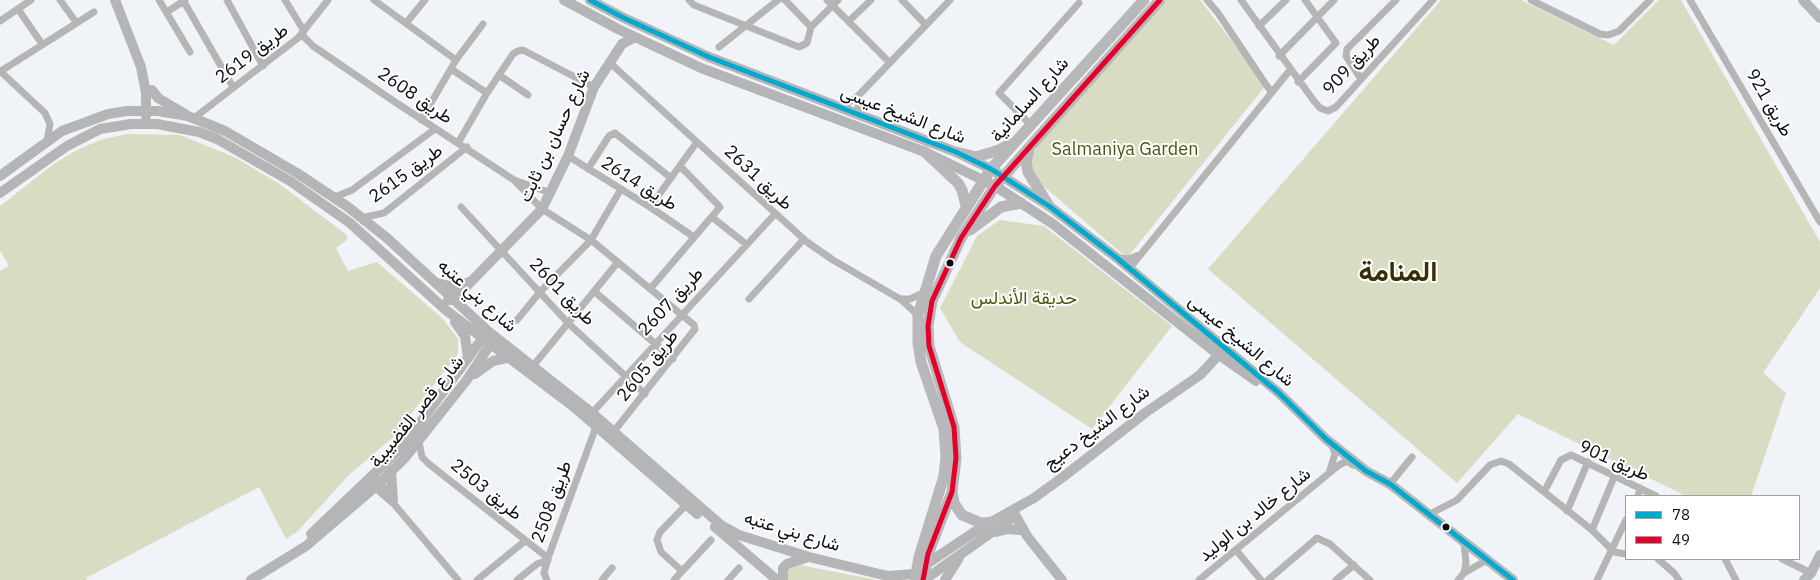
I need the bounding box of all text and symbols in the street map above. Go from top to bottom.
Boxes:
street label: طريق 2619 [211,20,293,88]
street label: طريق 909 [1319,30,1385,100]
street label: شارع السلمانية [986,53,1074,147]
street label: طريق 2608 [373,63,457,129]
street label: طريق 921 [1741,65,1797,141]
street label: شارع حسان بن ثابت [515,66,595,206]
street label: شارع الشيخ عيسى [838,81,968,149]
park label: Salmaniya Garden [1052,139,1198,161]
street label: طريق 2615 [365,140,447,208]
street label: طريق 2631 [719,141,797,215]
street label: طريق 2614 [597,152,681,216]
street label: طريق 2601 [524,254,600,330]
street label: شارع بني عتبه [433,255,521,337]
district label: المنامة [1359,256,1437,290]
unlabelled marker [945,258,955,268]
street label: طريق 2607 [634,263,708,341]
park label: حديقة الأندلس [971,288,1077,310]
street label: شارع الشيخ عيسى [1184,290,1298,392]
street label: طريق 2605 [613,326,683,406]
street label: شارع قصر القضيبية [365,352,469,472]
street label: شارع الشيخ دعيج [1040,381,1154,475]
street label: طريق 901 [1575,436,1653,486]
street label: طريق 2503 [446,455,526,525]
street label: طريق 2508 [527,458,577,546]
street label: شارع خالد بن الوليد [1195,463,1315,567]
legend [1625,495,1800,560]
text: 78 [1672,505,1690,524]
street label: شارع بني عتبه [741,507,843,557]
unlabelled marker [1441,522,1451,532]
text: 49 [1672,530,1690,549]

